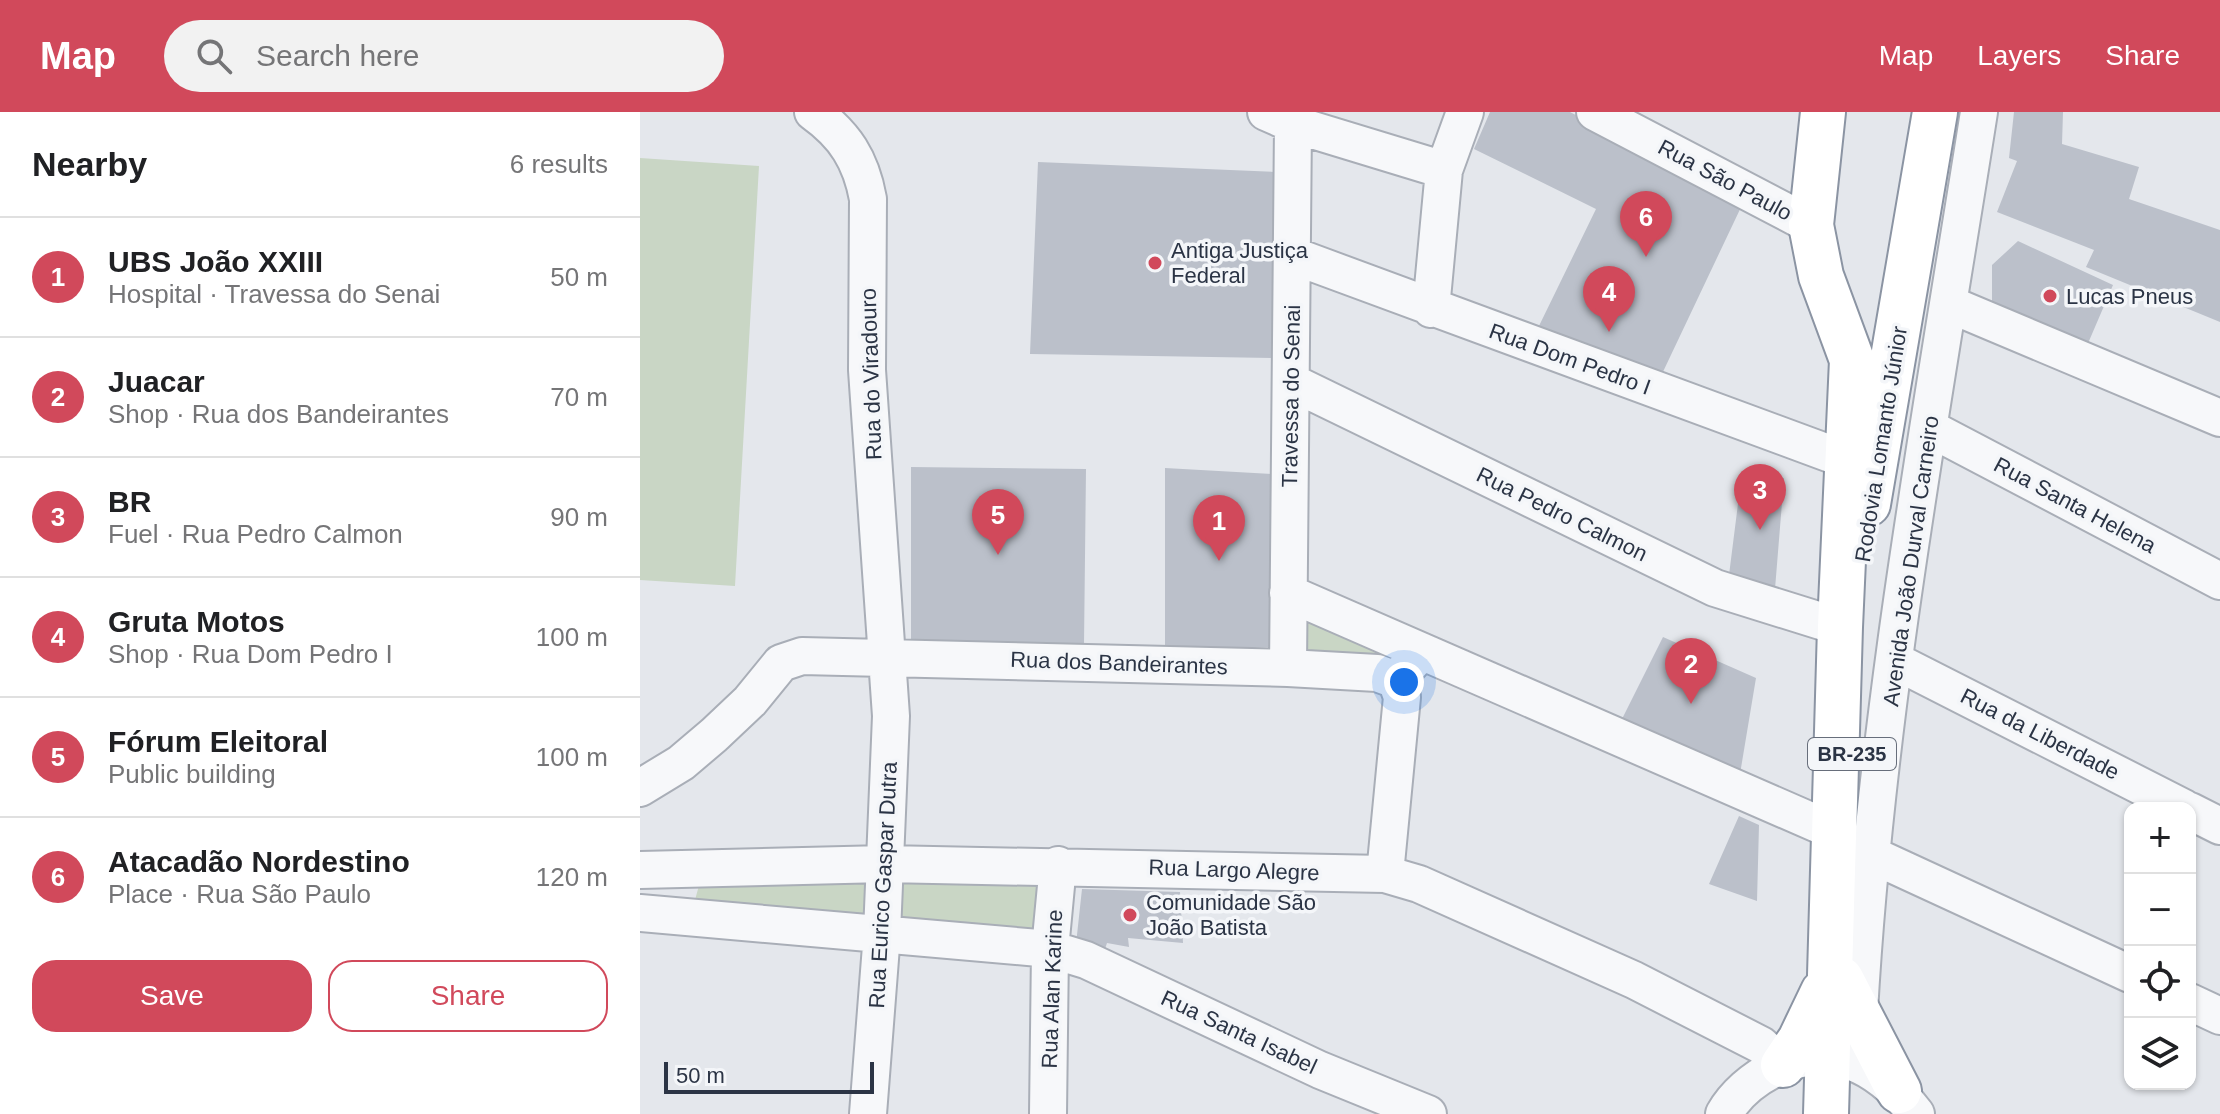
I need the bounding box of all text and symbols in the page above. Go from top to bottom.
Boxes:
search box [164,20,724,92]
icon: search [192,34,236,78]
text: Map [40,35,116,77]
text: Search here [256,39,419,72]
text: Map [1879,40,1933,71]
text: Layers [1977,40,2061,71]
text: Share [2105,40,2180,71]
street label: Rua São Paulo [1654,134,1796,226]
text: Nearby [32,145,147,183]
text: 6 results [510,149,608,179]
pin: 6 [1620,191,1672,257]
place label: Antiga Justiça Federal [1171,238,1309,288]
text: UBS João XXIII [108,245,323,278]
marker: Antiga Justiça Federal [1146,254,1164,272]
text: 1 [51,262,65,292]
text: 50 m [550,262,608,292]
pin: 4 [1583,266,1635,332]
text: Hospital · Travessa do Senai [108,279,440,309]
place label: Lucas Pneus [2066,284,2193,309]
marker: Lucas Pneus [2041,287,2059,305]
street label: Rua do Viradouro [856,288,886,460]
street label: Travessa do Senai [1277,304,1305,488]
street label: Rua Dom Pedro I [1486,318,1654,400]
street label: Rodovia Lomanto Júnior [1850,324,1912,564]
text: Juacar [108,365,205,398]
text: 2 [51,382,65,412]
text: 70 m [550,382,608,412]
text: Shop · Rua dos Bandeirantes [108,399,449,429]
street label: Avenida João Durval Carneiro [1878,414,1944,708]
street label: Rua Santa Helena [1990,452,2161,559]
street label: Rua Pedro Calmon [1472,462,1652,566]
pin: 3 [1734,464,1786,530]
text: BR [108,485,151,518]
pin: 5 [972,489,1024,555]
pin: 1 [1193,495,1245,561]
text: 3 [51,502,65,532]
text: 90 m [550,502,608,532]
text: Fuel · Rua Pedro Calmon [108,519,403,549]
text: Gruta Motos [108,605,285,638]
text: 4 [51,622,65,652]
text: 100 m [536,622,608,652]
pin: 2 [1665,638,1717,704]
text: Shop · Rua Dom Pedro I [108,639,393,669]
street label: Rua dos Bandeirantes [1010,647,1228,679]
your location [1384,662,1424,702]
street label: Rua da Liberdade [1956,683,2124,785]
text: Fórum Eleitoral [108,725,328,758]
road number: BR-235 [1808,738,1896,770]
text: 5 [51,742,65,772]
text: 100 m [536,742,608,772]
text: Public building [108,759,276,789]
street label: Rua Eurico Gaspar Dutra [864,760,902,1009]
map controls [2124,802,2196,1090]
button: + [2124,802,2196,874]
text: Atacadão Nordestino [108,845,410,878]
street label: Rua Largo Alegre [1148,855,1320,885]
text: 6 [51,862,65,892]
text: 120 m [536,862,608,892]
button: − [2124,874,2196,946]
text: Place · Rua São Paulo [108,879,371,909]
place label: Comunidade São João Batista [1146,890,1316,940]
marker: Comunidade São João Batista [1121,906,1139,924]
street label: Rua Alan Karine [1037,909,1067,1069]
button: locate [2124,946,2196,1018]
button: Save [32,960,312,1032]
button: Share [328,960,608,1032]
street label: Rua Santa Isabel [1157,985,1321,1079]
button: layers [2124,1018,2196,1090]
scale bar [664,1058,874,1094]
text: 50 m [676,1063,725,1088]

